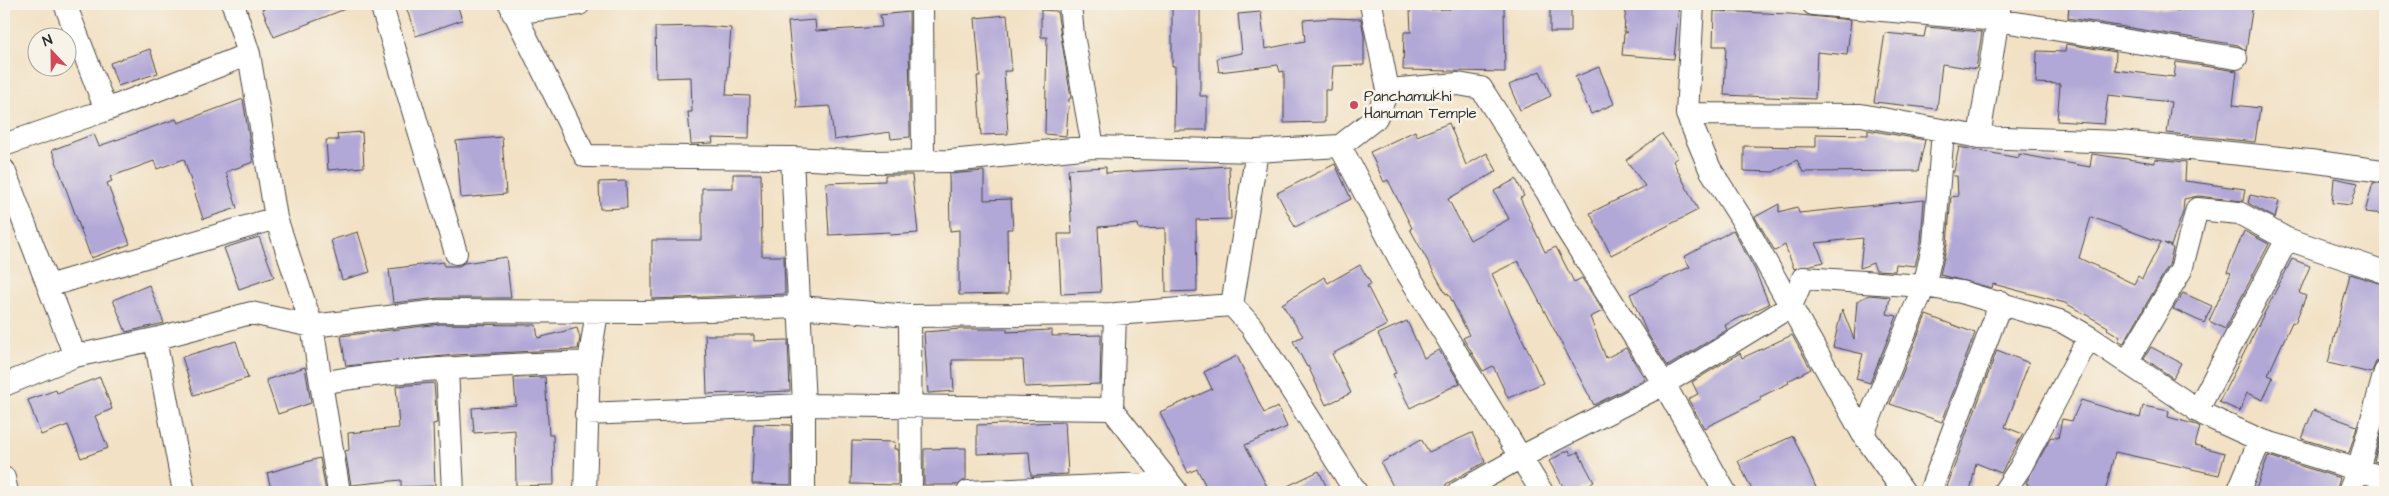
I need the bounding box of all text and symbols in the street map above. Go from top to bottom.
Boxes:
north arrow [28,28,78,78]
text: N [40,30,56,52]
place label: Panchamukhi Hanuman Temple [1364,86,1477,124]
marker: Panchamukhi Hanuman Temple [1348,99,1360,111]

